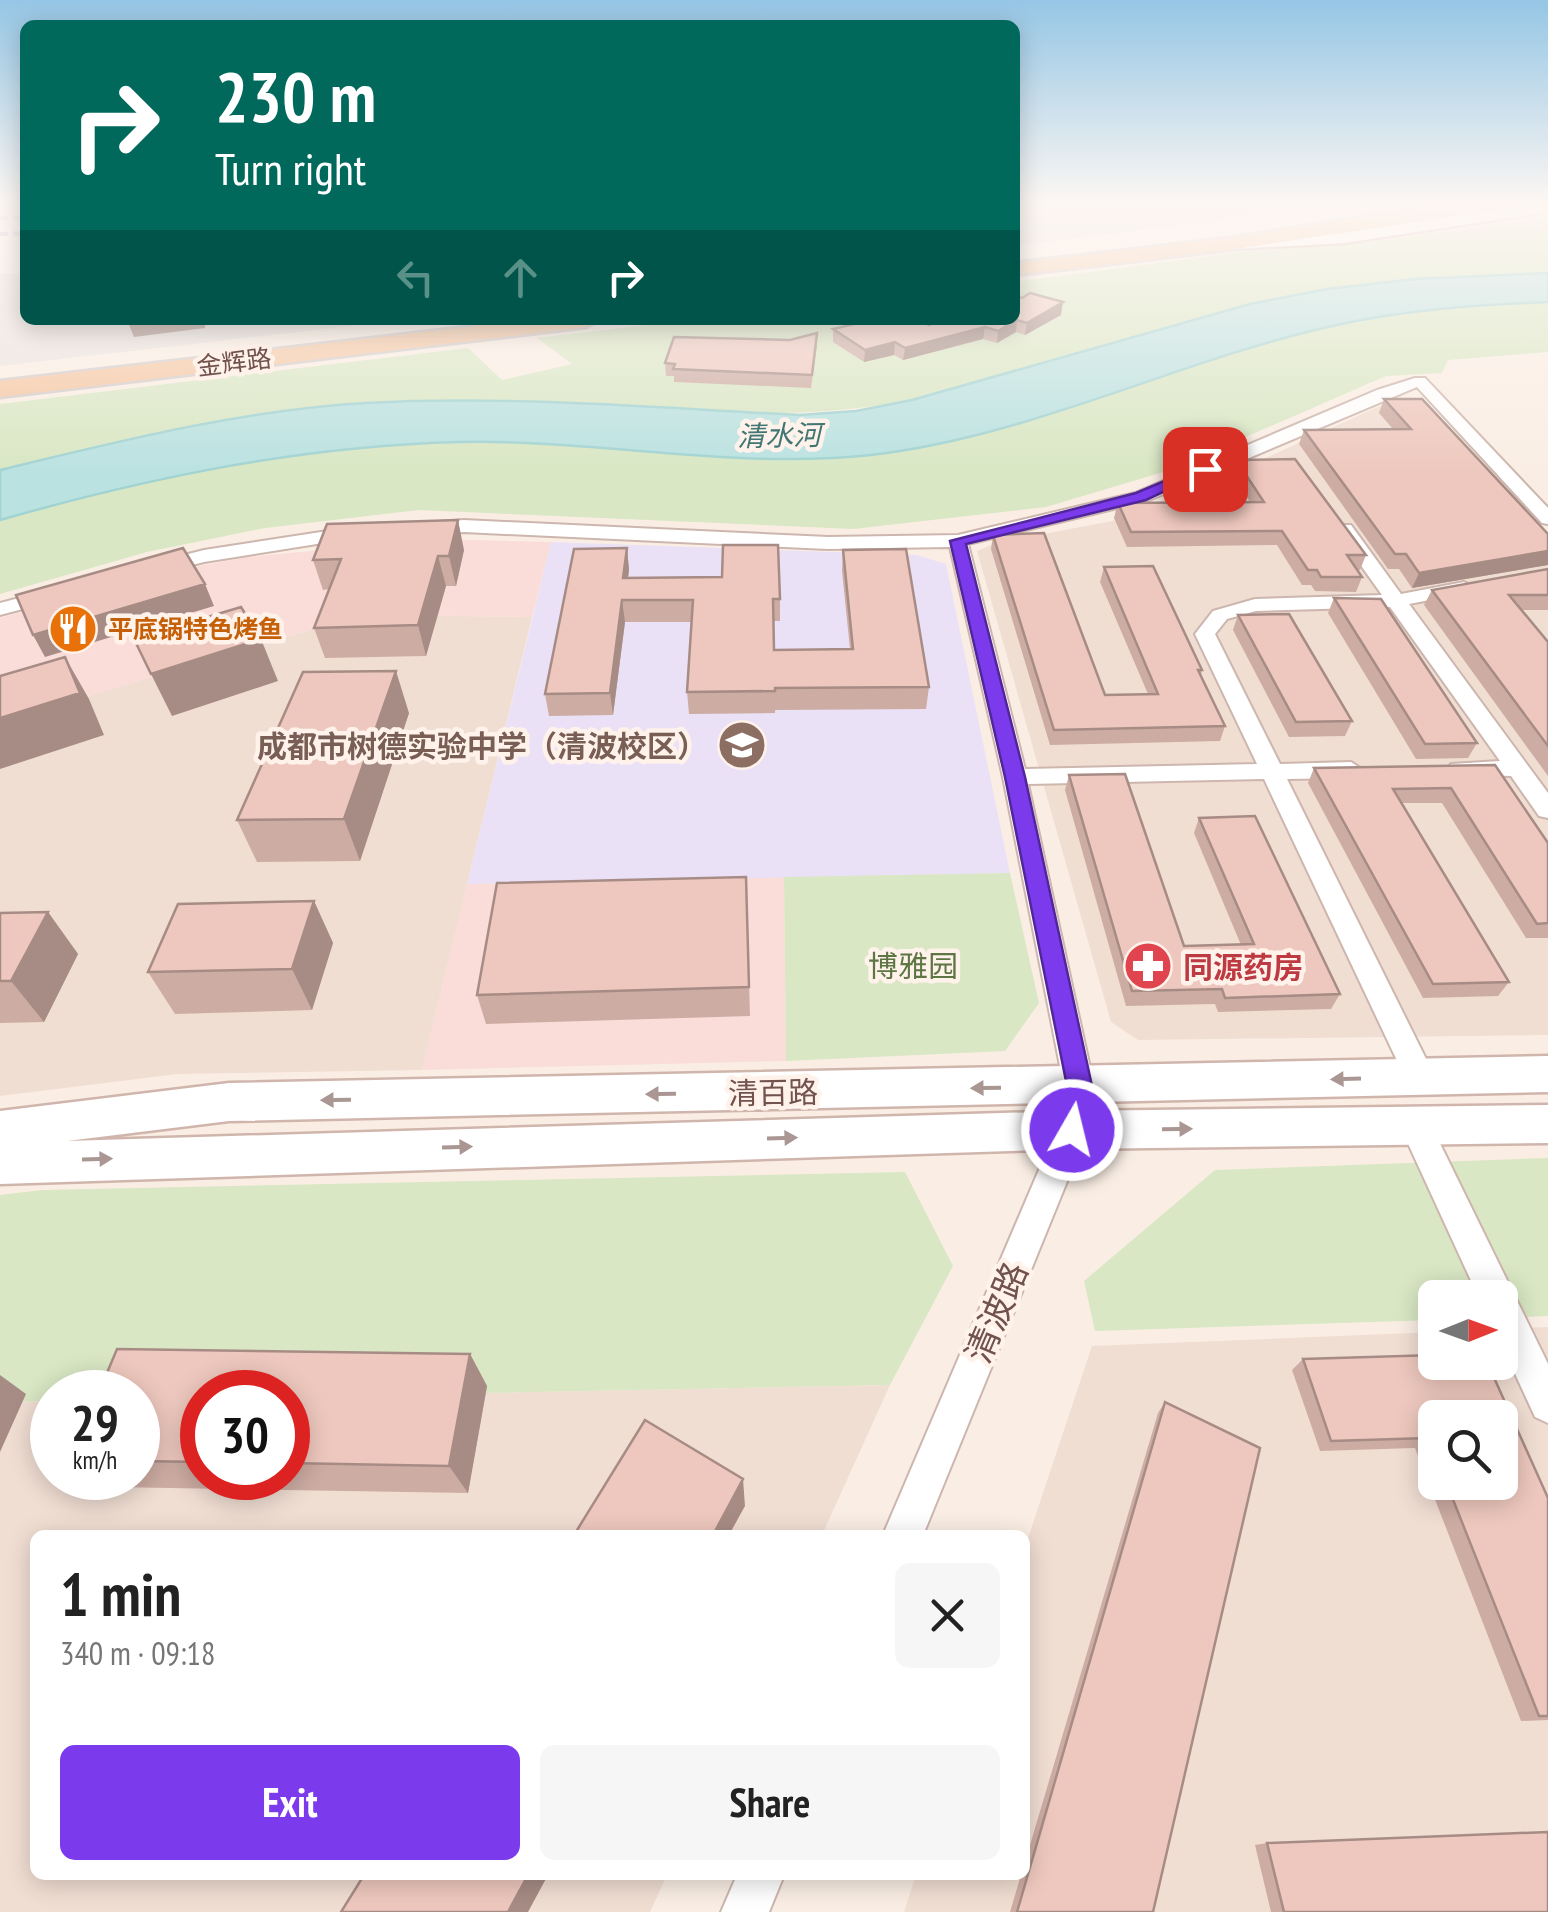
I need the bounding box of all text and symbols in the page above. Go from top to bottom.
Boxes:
text: 230 m [215,51,376,141]
icon: right [50,60,180,190]
text: Turn right [215,139,366,197]
icon: left [388,250,443,305]
icon: ahead [493,250,548,305]
icon: right [598,250,653,305]
street label: 金辉路 [195,342,273,382]
water label: 清水河 [737,416,826,454]
pin [1163,427,1248,512]
icon: arrive [1178,442,1233,497]
restaurant icon: 平底锅特色烤鱼 [47,603,99,655]
place label: 平底锅特色烤鱼 [108,613,283,645]
school or university icon: 成都市树德实验中学（清波校区） [716,719,768,771]
place label: 成都市树德实验中学（清波校区） [257,726,707,765]
pharmacy icon: 同源药房 [1122,940,1174,992]
park label: 博雅园 [868,946,958,985]
place label: 同源药房 [1183,947,1303,986]
one-way arrow [1329,1071,1361,1087]
street label: 清百路 [728,1072,818,1112]
position arrow [1020,1078,1124,1182]
one-way arrow [969,1080,1001,1096]
one-way arrow [644,1086,676,1102]
one-way arrow [319,1092,351,1108]
one-way arrow [1161,1121,1193,1137]
one-way arrow [766,1130,798,1146]
one-way arrow [442,1139,474,1155]
one-way arrow [82,1151,114,1167]
street label: 清波路 [954,1255,1038,1369]
north arrow [1418,1280,1518,1380]
map controls [1418,1280,1518,1500]
speed limit sign: 30 [180,1370,310,1500]
text: 29 [71,1390,119,1455]
button: search [1418,1400,1518,1500]
text: km/h [73,1444,117,1476]
text: 1 min [60,1555,181,1633]
button: close [895,1563,1000,1668]
text: 340 m · 09:18 [60,1632,215,1674]
button: Exit [60,1745,520,1860]
button: Share [540,1745,1000,1860]

